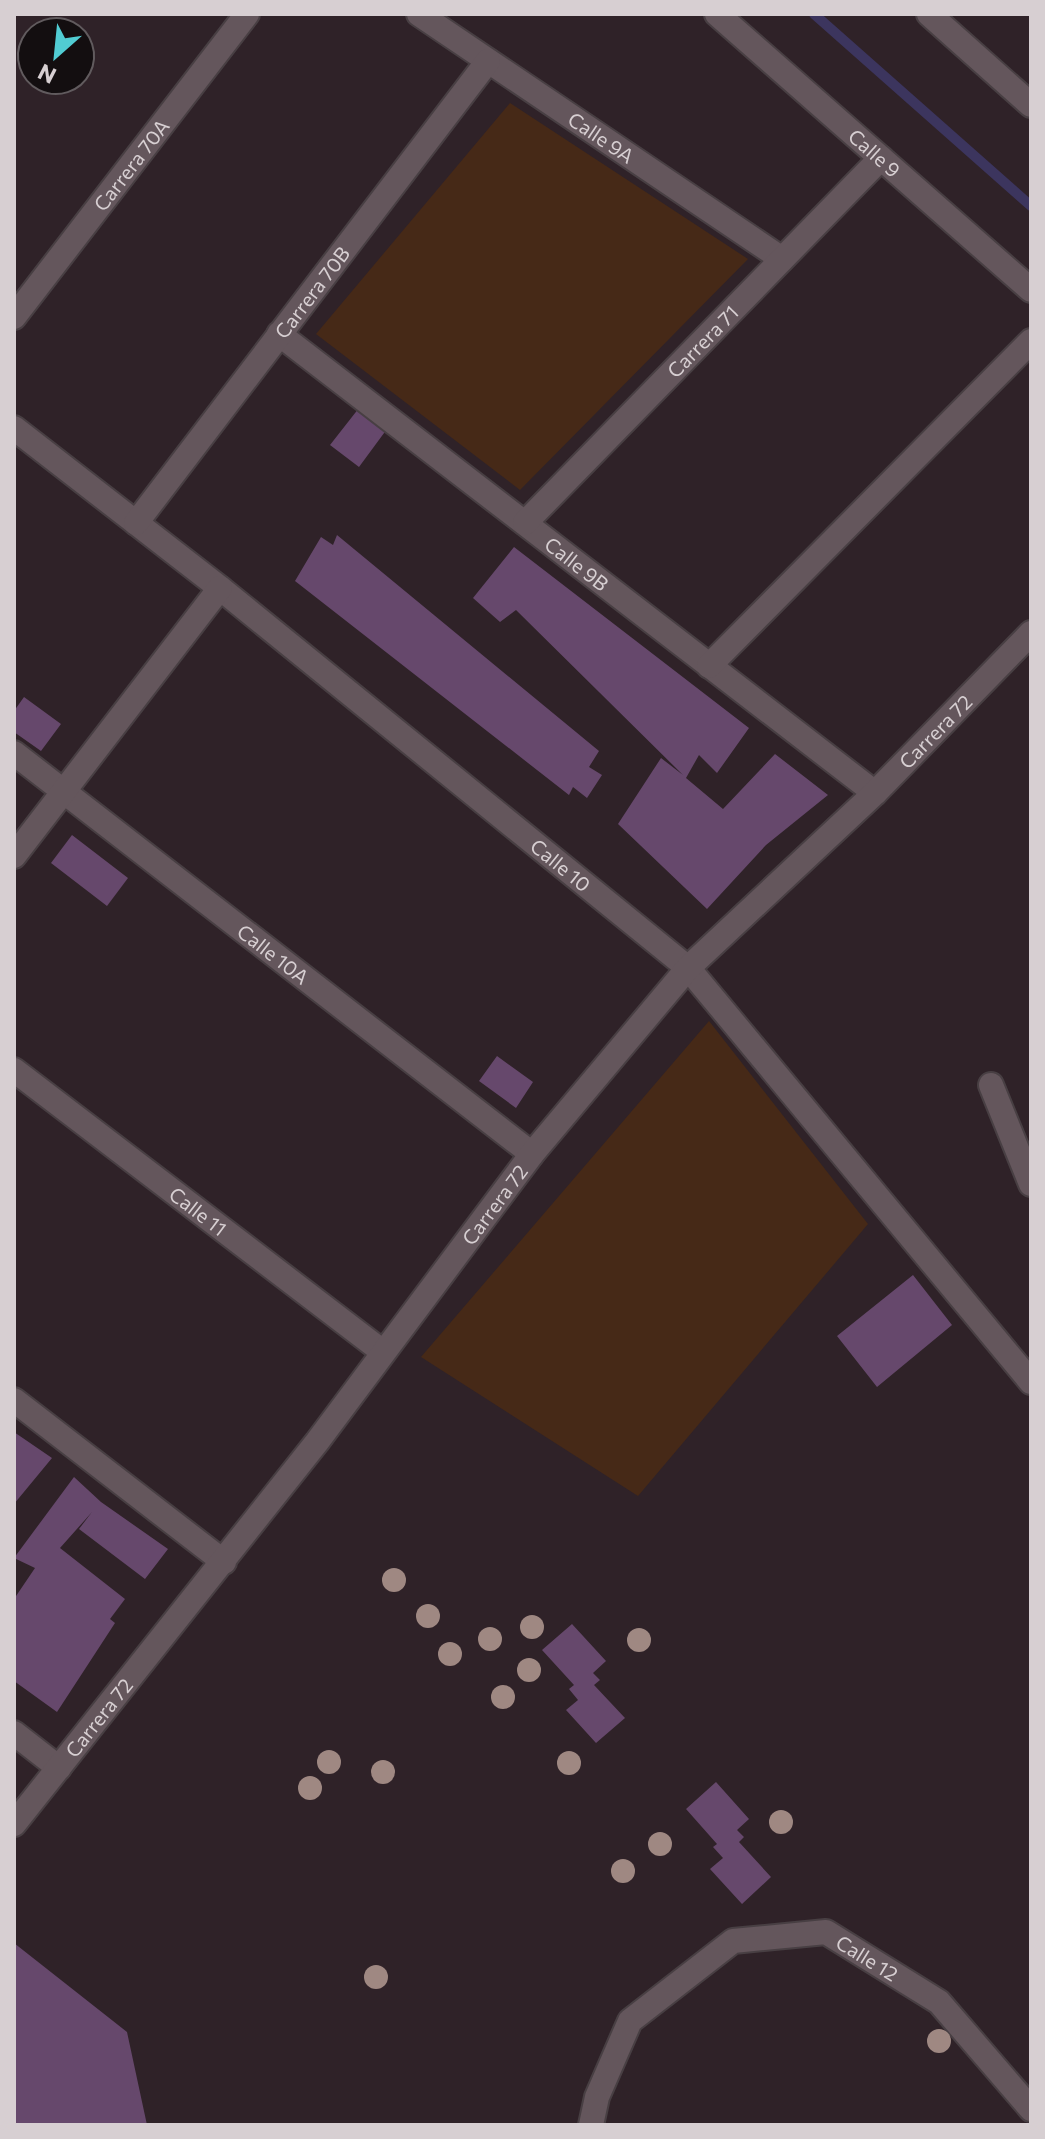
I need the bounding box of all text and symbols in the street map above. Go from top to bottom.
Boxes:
north arrow [16,16,96,96]
text: N [33,58,60,90]
street label: Calle 9A [564,106,639,168]
street label: Carrera 70A [88,114,174,215]
street label: Calle 9 [844,124,906,182]
street label: Carrera 70B [269,242,354,343]
street label: Carrera 71 [662,300,743,382]
street label: Calle 9B [540,531,614,595]
street label: Carrera 72 [894,689,977,773]
street label: Calle 10 [526,833,596,896]
street label: Calle 10A [233,919,314,989]
street label: Carrera 72 [457,1160,532,1249]
street label: Calle 11 [165,1181,232,1240]
street label: Carrera 72 [60,1673,137,1762]
street label: Calle 12 [832,1929,903,1986]

